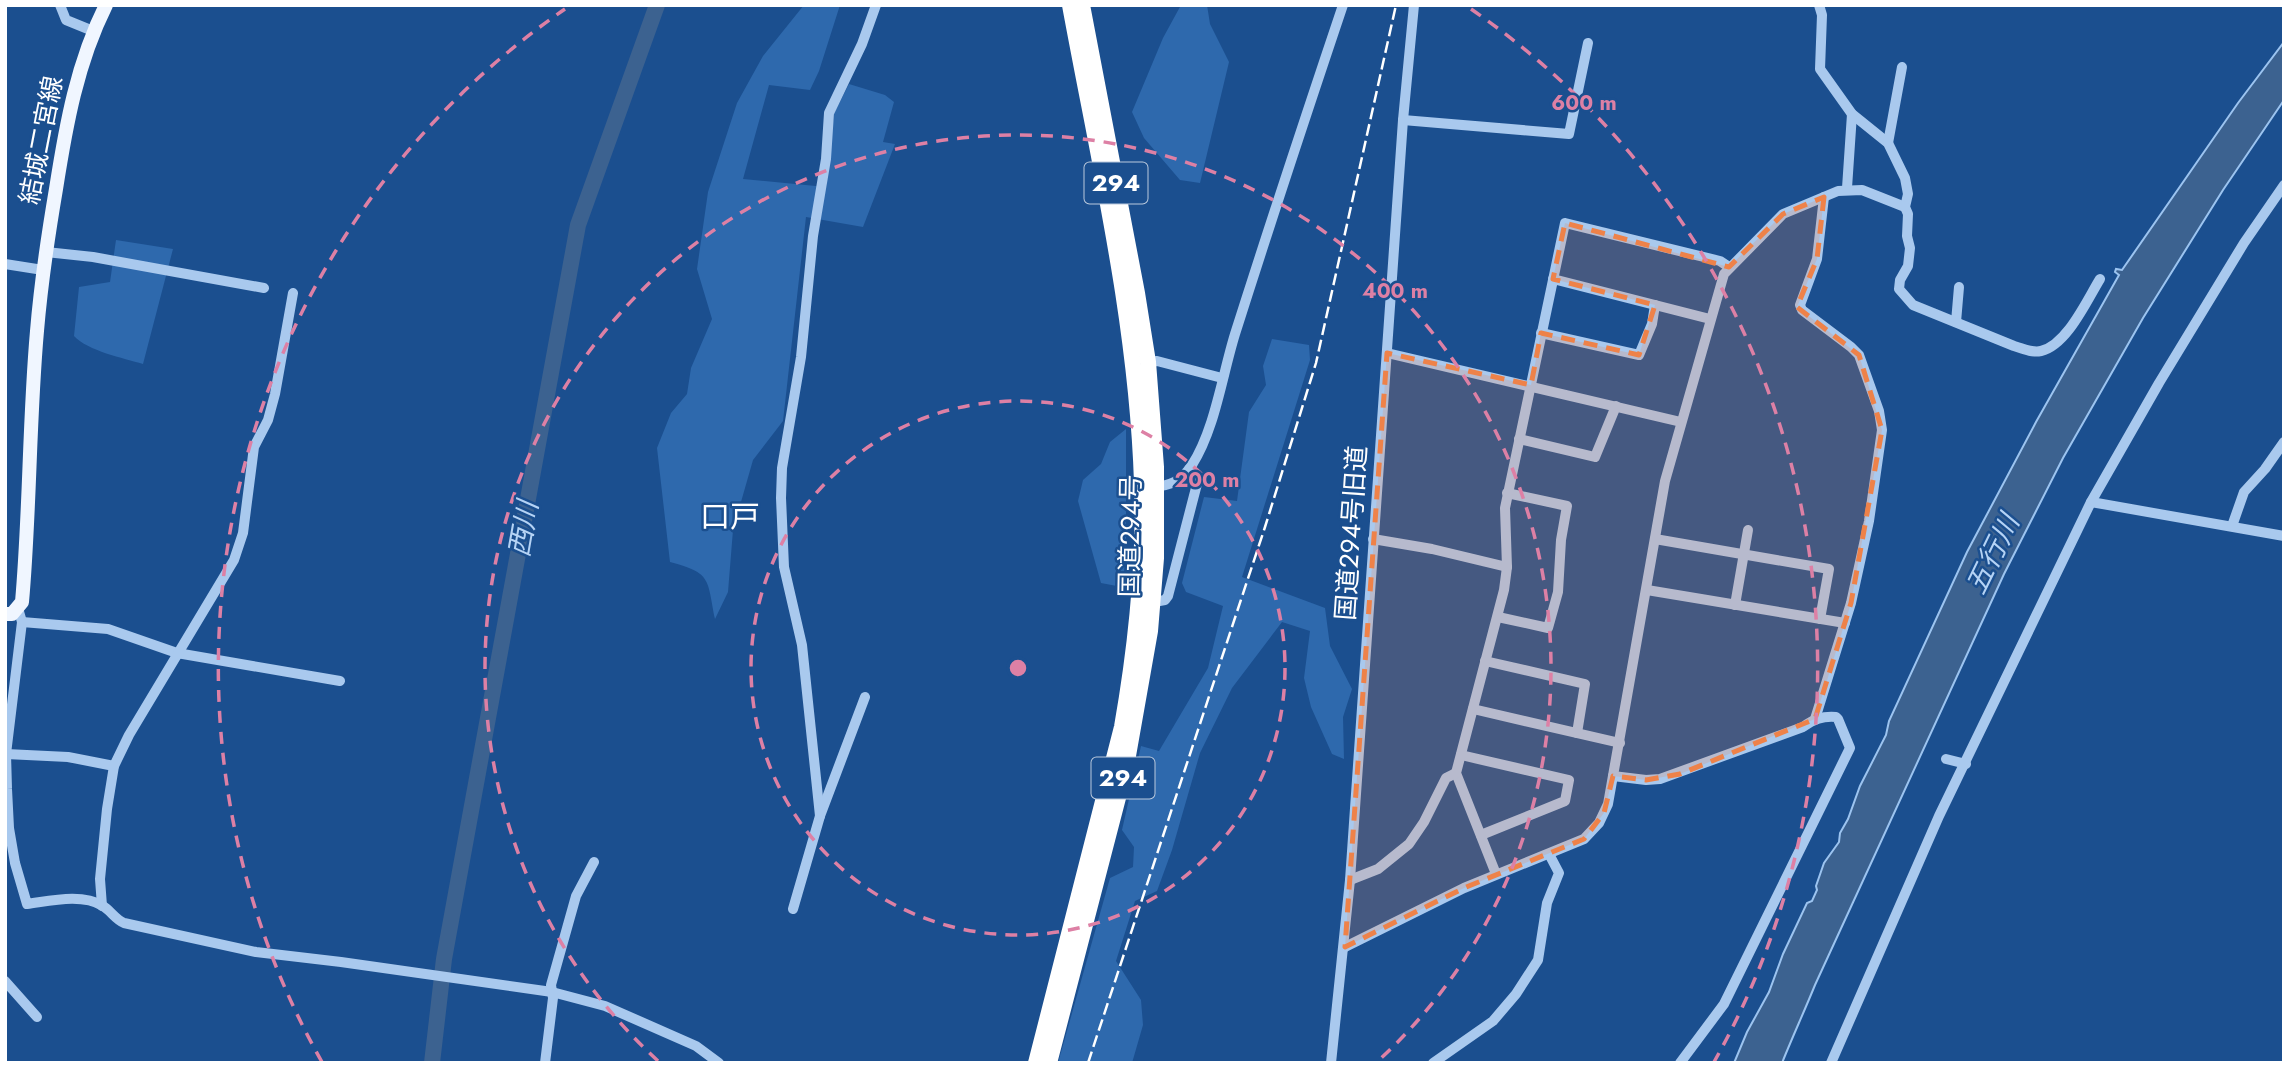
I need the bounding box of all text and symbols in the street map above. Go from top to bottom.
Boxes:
street label: 結城二宮線 [10,73,72,207]
text: 600 m [1551,88,1617,118]
road number: 294 [1084,162,1148,204]
text: 400 m [1362,276,1428,306]
street label: 国道294号旧道 [1326,444,1376,622]
text: 200 m [1174,465,1240,495]
street label: 国道294号 [1110,474,1150,598]
water label: 西川 [498,495,549,560]
district label: 口戸 [700,495,760,538]
water label: 五行川 [1956,505,2031,601]
centre of rings [1006,656,1030,680]
road number: 294 [1092,758,1154,798]

